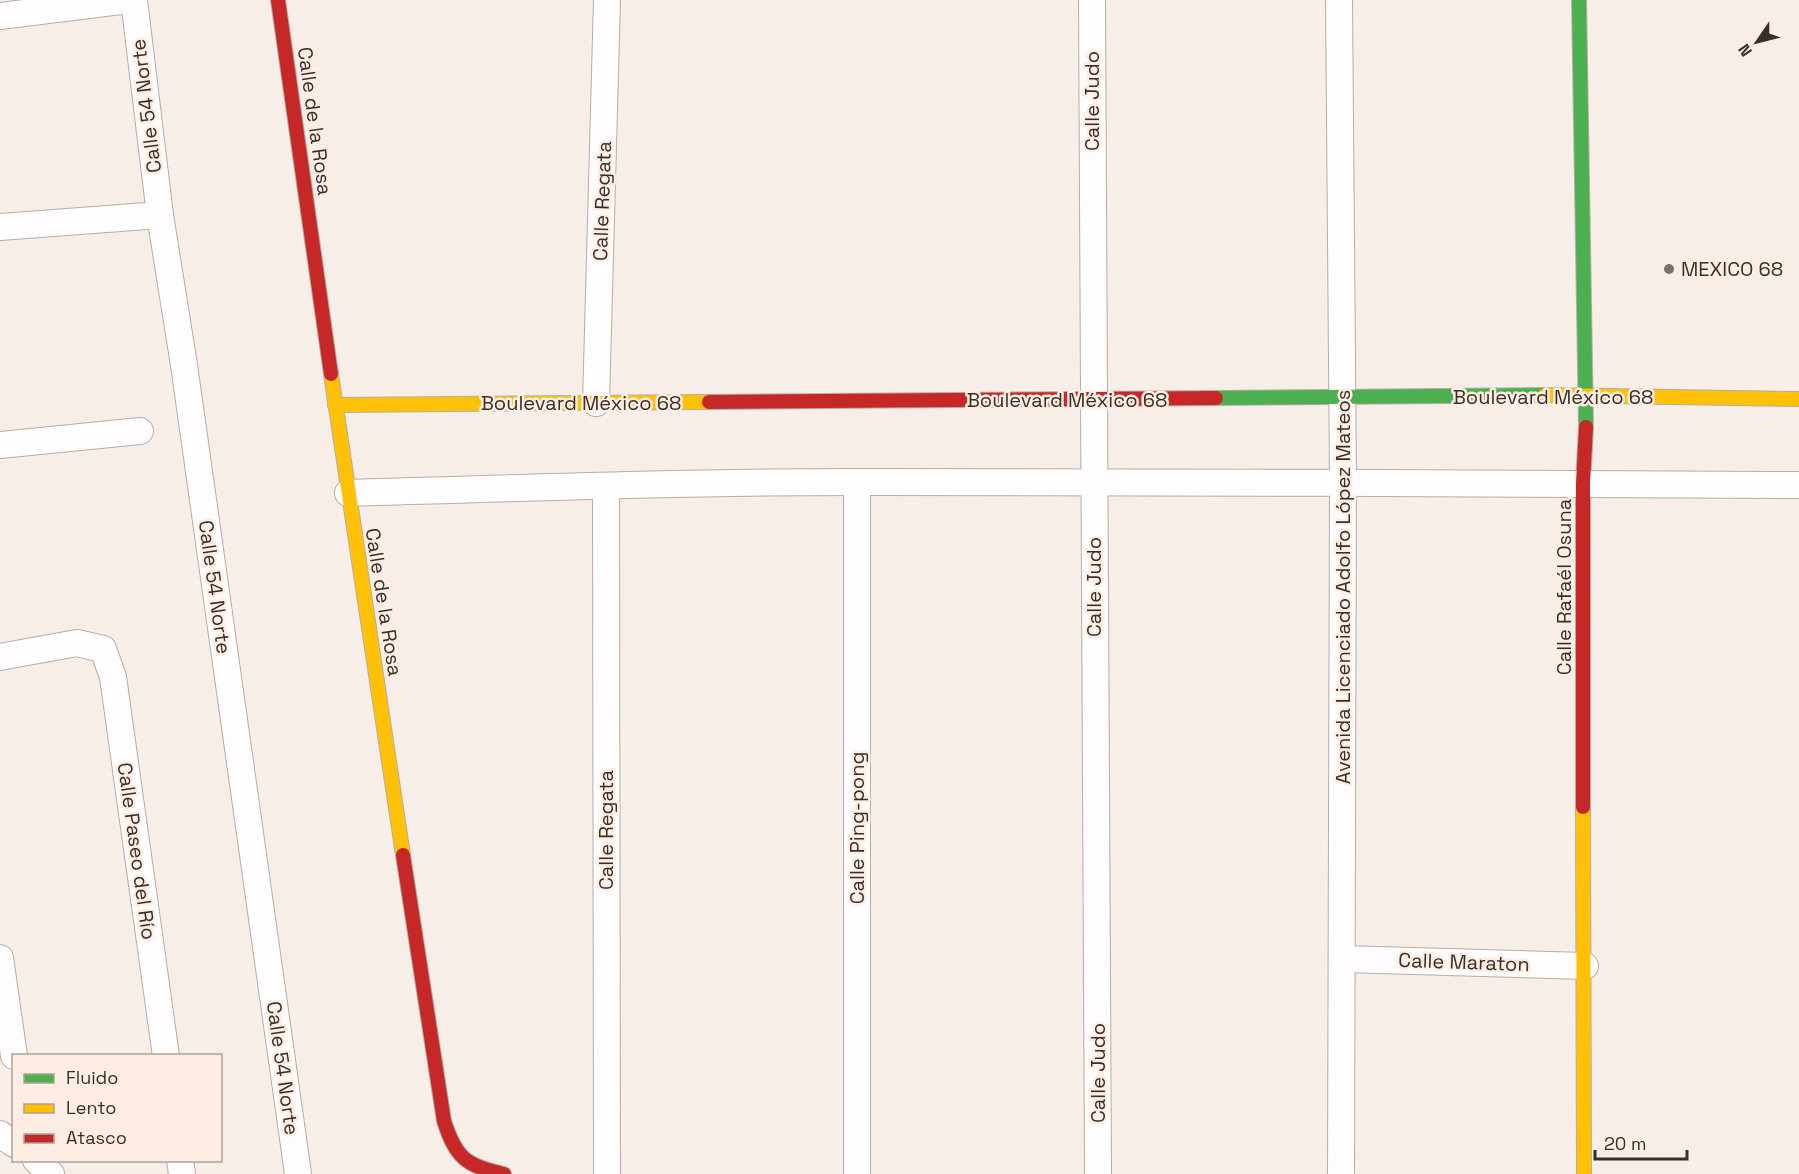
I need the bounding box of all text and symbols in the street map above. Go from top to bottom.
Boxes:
north arrow [1727,12,1787,72]
street label: Calle 54 Norte [125,38,167,174]
text: N [1733,40,1757,61]
street label: Calle de la Rosa [292,45,338,197]
street label: Calle Judo [1079,51,1105,151]
street label: Calle Regata [587,141,617,261]
place label: MEXICO 68 [1681,256,1783,282]
marker: MEXICO 68 [1662,262,1676,276]
street label: Boulevard México 68 [1453,384,1653,410]
street label: Boulevard México 68 [967,387,1167,413]
street label: Boulevard México 68 [481,390,681,416]
street label: Avenida Licenciado Adolfo López Mateos [1330,390,1356,784]
street label: Calle Rafaél Osuna [1551,499,1577,675]
street label: Calle 54 Norte [193,519,237,655]
street label: Calle de la Rosa [359,526,409,678]
street label: Calle Judo [1081,537,1107,637]
street label: Calle Ping-pong [844,752,870,904]
street label: Calle Paseo del Río [112,761,162,941]
street label: Calle Regata [593,770,619,890]
street label: Calle Maraton [1398,947,1530,977]
street label: Calle 54 Norte [261,1000,305,1136]
street label: Calle Judo [1085,1023,1111,1123]
legend [12,1054,222,1162]
text: Fluido [66,1066,118,1089]
text: Lento [66,1096,116,1119]
scale bar [1595,1123,1686,1161]
text: Atasco [66,1126,127,1149]
text: 20 m [1604,1132,1647,1155]

